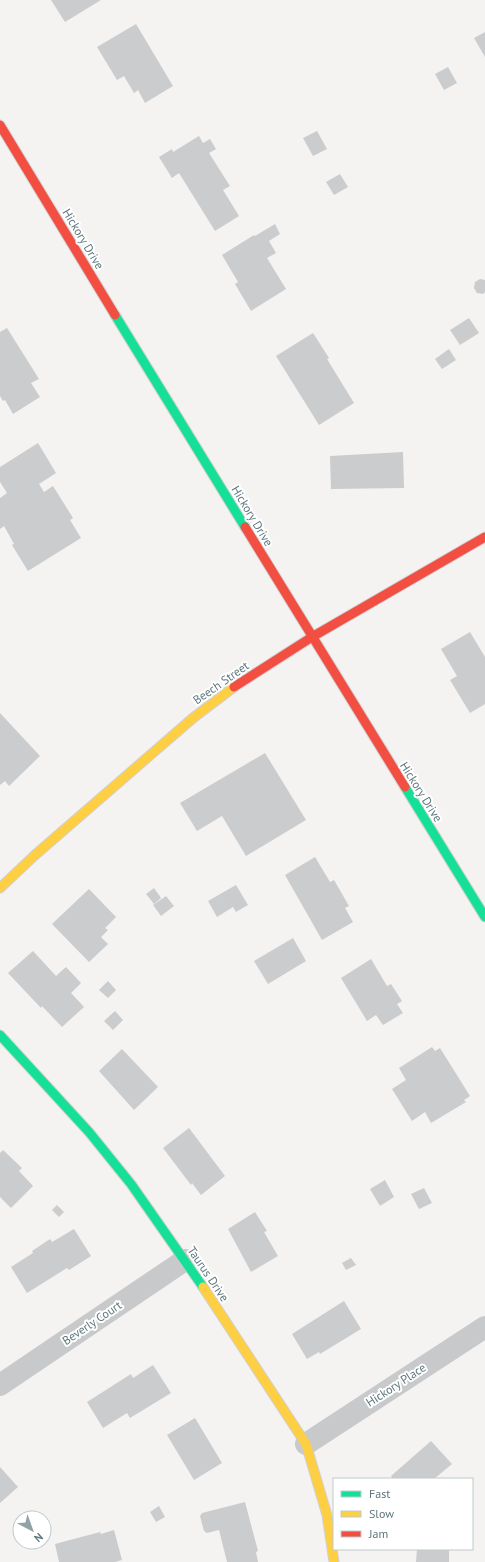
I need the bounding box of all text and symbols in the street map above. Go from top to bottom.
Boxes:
street label: Hickory Drive [59,206,107,272]
street label: Hickory Drive [228,483,276,549]
street label: Beech Street [190,658,252,707]
street label: Hickory Drive [397,759,446,825]
street label: Taurus Drive [184,1243,232,1304]
street label: Beverly Court [59,1297,124,1348]
street label: Hickory Place [363,1360,429,1410]
legend [333,1478,473,1550]
text: Fast [369,1486,390,1501]
text: Slow [369,1506,394,1521]
north arrow [12,1510,52,1550]
text: Jam [368,1526,388,1541]
text: N [31,1530,46,1545]

